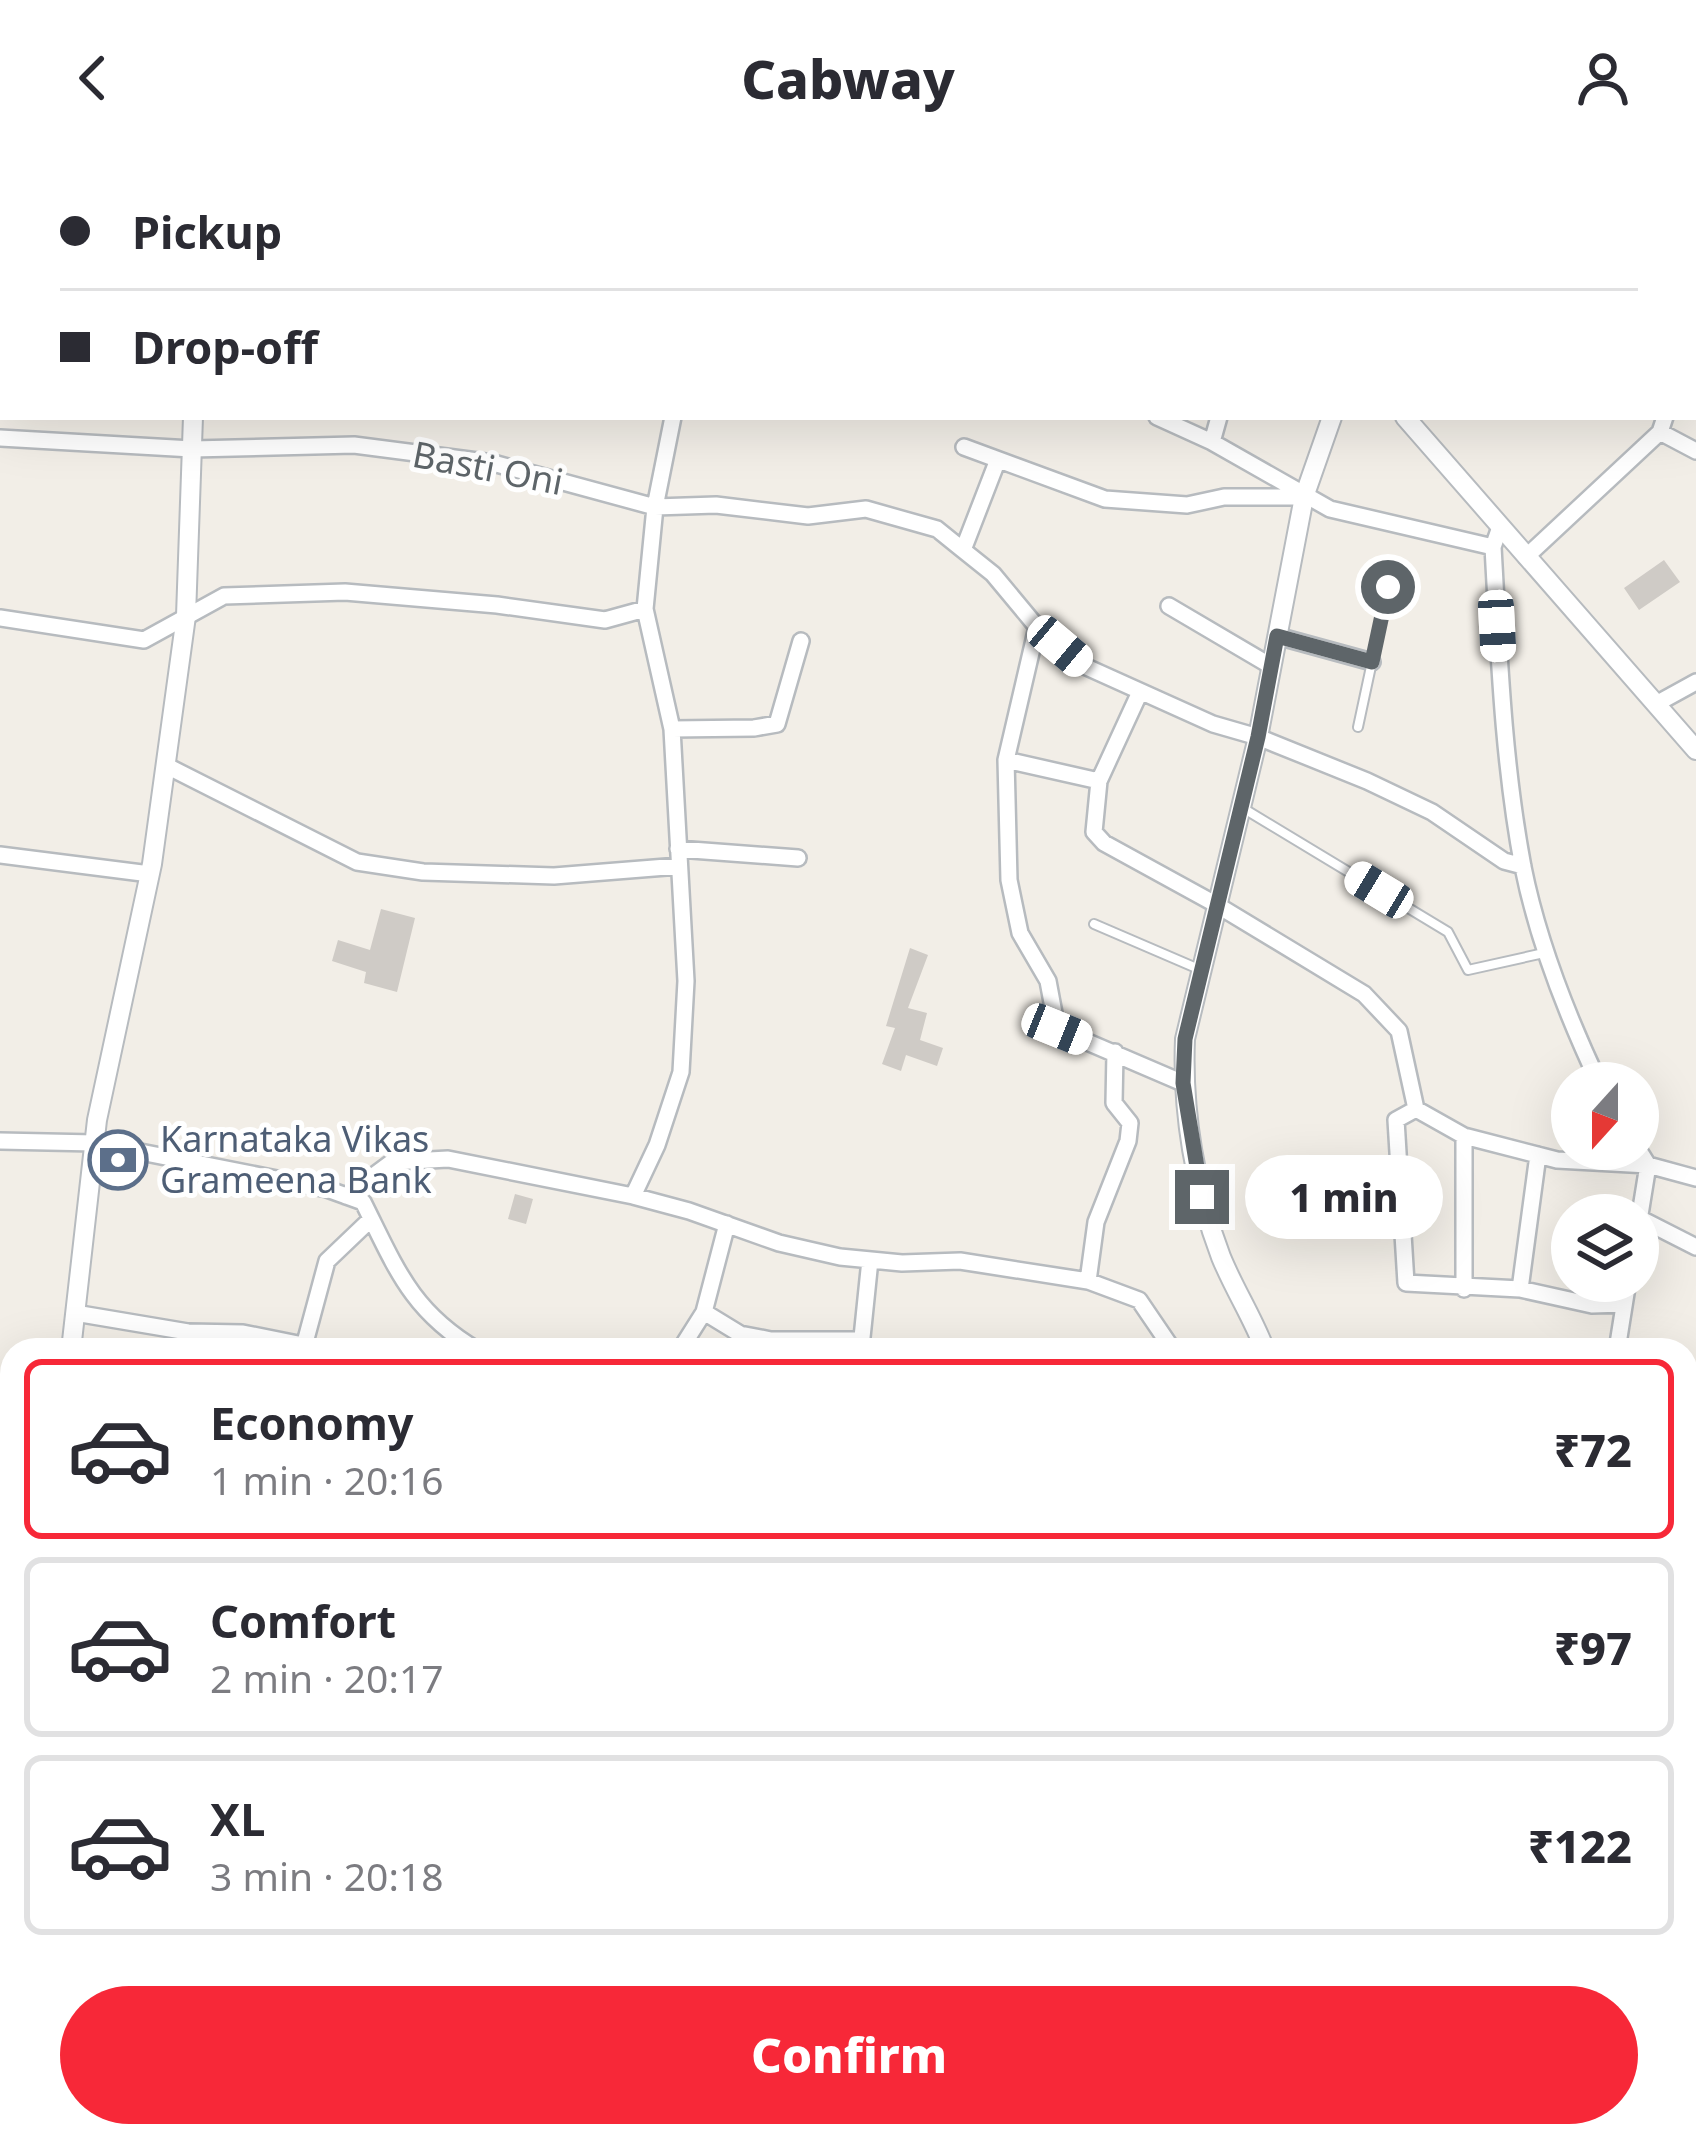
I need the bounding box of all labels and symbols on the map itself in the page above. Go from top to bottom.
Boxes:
street label: Basti Oni [409,429,567,506]
route start [1361,560,1415,614]
car [1477,589,1517,663]
car [1021,609,1099,683]
car [1339,856,1419,924]
car [1017,999,1097,1059]
north arrow [1551,1062,1659,1170]
place label: Karnataka Vikas Grameena Bank [160,1114,432,1204]
bank icon: Karnataka Vikas Grameena Bank [87,1129,149,1191]
callout: 1 min [1244,1155,1442,1239]
route end [1175,1170,1229,1224]

